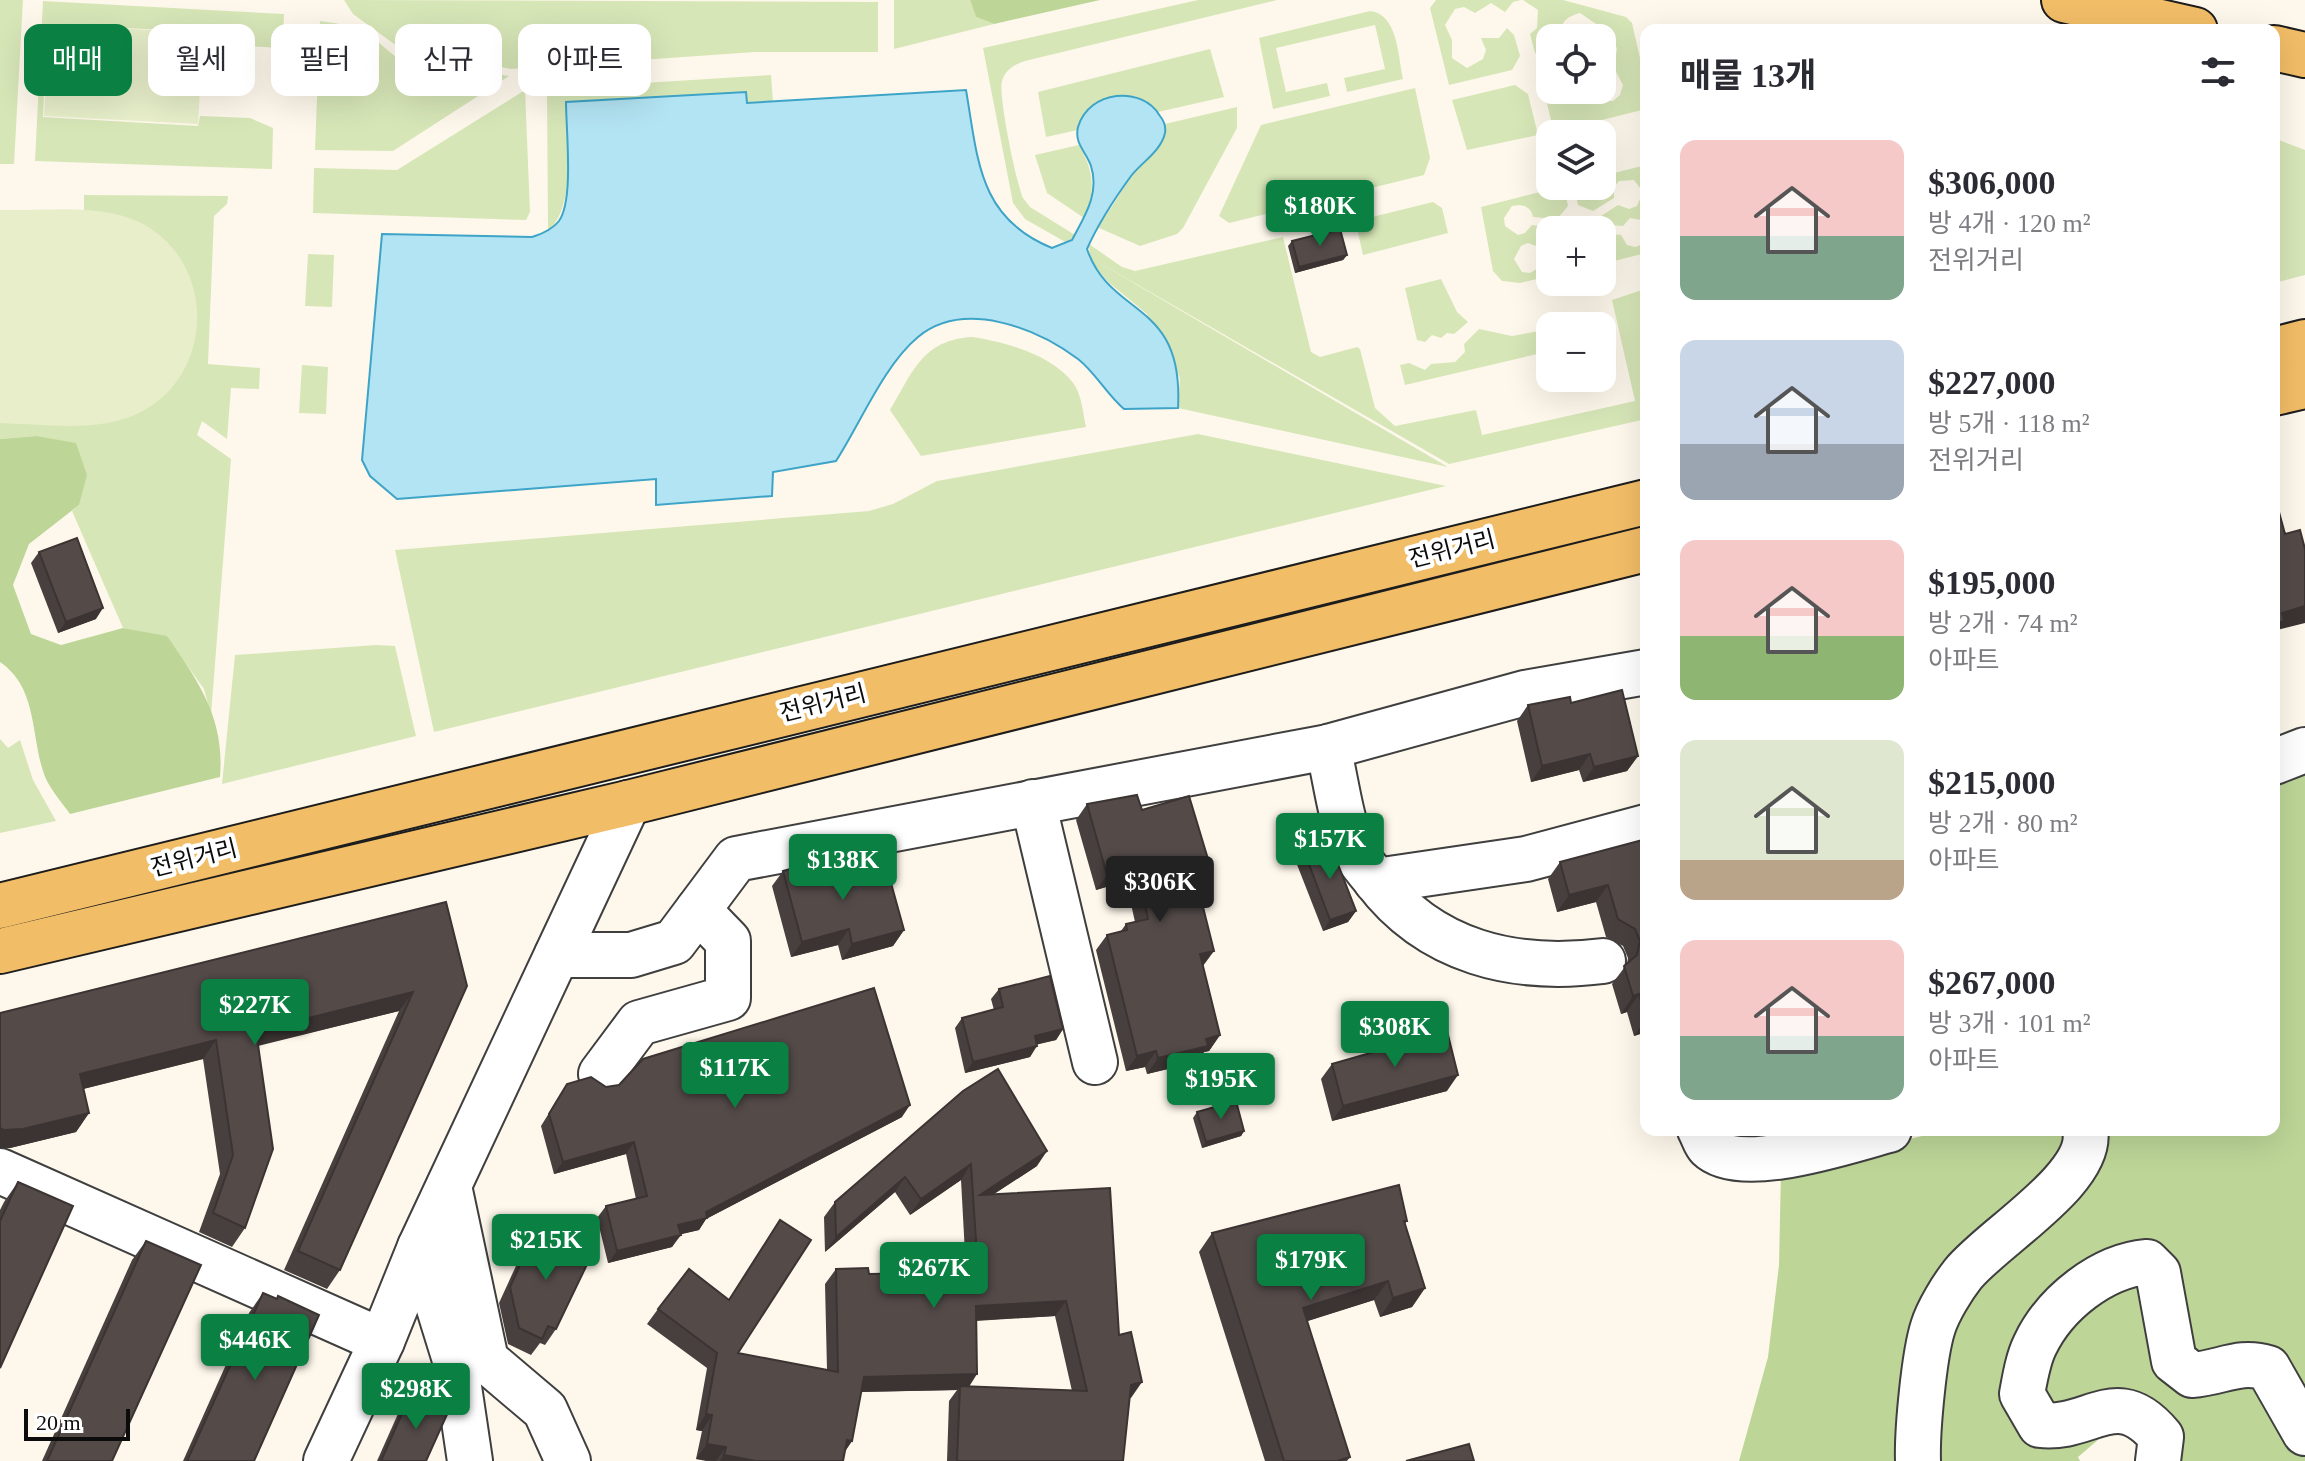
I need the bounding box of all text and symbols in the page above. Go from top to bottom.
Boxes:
chip: 매매 [24,24,132,96]
chip: 월세 [148,24,255,96]
chip: 필터 [271,24,379,96]
chip: 신규 [395,24,502,96]
chip: 아파트 [518,24,651,96]
map controls [1536,24,1616,392]
button: locate [1536,24,1616,104]
icon: filters [2196,50,2240,94]
text: 매물 13개 [1680,57,1816,94]
button: layers [1536,120,1616,200]
text: $306,000 [1928,164,2056,201]
icon: home [1744,172,1840,268]
pin: $180K [1264,180,1376,248]
text: $180K [1284,191,1356,220]
text: 방 4개 · 120 m² [1928,209,2091,238]
button: + [1536,216,1616,296]
text: 전위거리 [1928,246,2024,275]
button: − [1536,312,1616,392]
text: $227,000 [1928,364,2056,401]
icon: home [1744,372,1840,468]
text: 방 5개 · 118 m² [1928,409,2090,438]
text: 전위거리 [1928,446,2024,475]
street label: 전위거리 [1406,526,1498,572]
text: $195,000 [1928,564,2056,601]
icon: home [1744,572,1840,668]
text: 방 2개 · 74 m² [1928,609,2078,638]
text: 아파트 [1928,646,2000,675]
street label: 전위거리 [777,680,869,726]
text: $215,000 [1928,764,2056,801]
icon: home [1744,772,1840,868]
text: 방 2개 · 80 m² [1928,809,2078,838]
pin: $157K [1274,813,1386,881]
text: $157K [1294,824,1366,853]
pin: $138K [787,834,899,902]
street label: 전위거리 [148,835,240,881]
text: $138K [807,845,879,874]
text: 아파트 [1928,846,2000,875]
pin: $306K [1104,856,1216,924]
text: $306K [1124,867,1196,896]
text: $267,000 [1928,964,2056,1001]
icon: home [1744,972,1840,1068]
pin: $227K [199,979,311,1047]
text: $227K [219,990,291,1019]
pin: $308K [1339,1001,1451,1069]
text: 방 3개 · 101 m² [1928,1009,2091,1038]
text: $308K [1359,1012,1431,1041]
pin: $117K [679,1042,791,1110]
text: 아파트 [1928,1046,2000,1075]
text: $117K [700,1053,770,1082]
pin: $195K [1165,1053,1277,1121]
text: $195K [1185,1064,1257,1093]
pin: $215K [490,1214,602,1282]
text: $215K [510,1225,582,1254]
pin: $179K [1255,1234,1367,1302]
pin: $267K [878,1242,990,1310]
text: $179K [1275,1245,1347,1274]
text: $267K [898,1253,970,1282]
pin: $446K [199,1314,311,1382]
text: $446K [219,1325,291,1354]
pin: $298K [360,1363,472,1431]
text: $298K [380,1374,452,1403]
scale bar [24,1405,130,1441]
text: 20 m [36,1410,81,1435]

